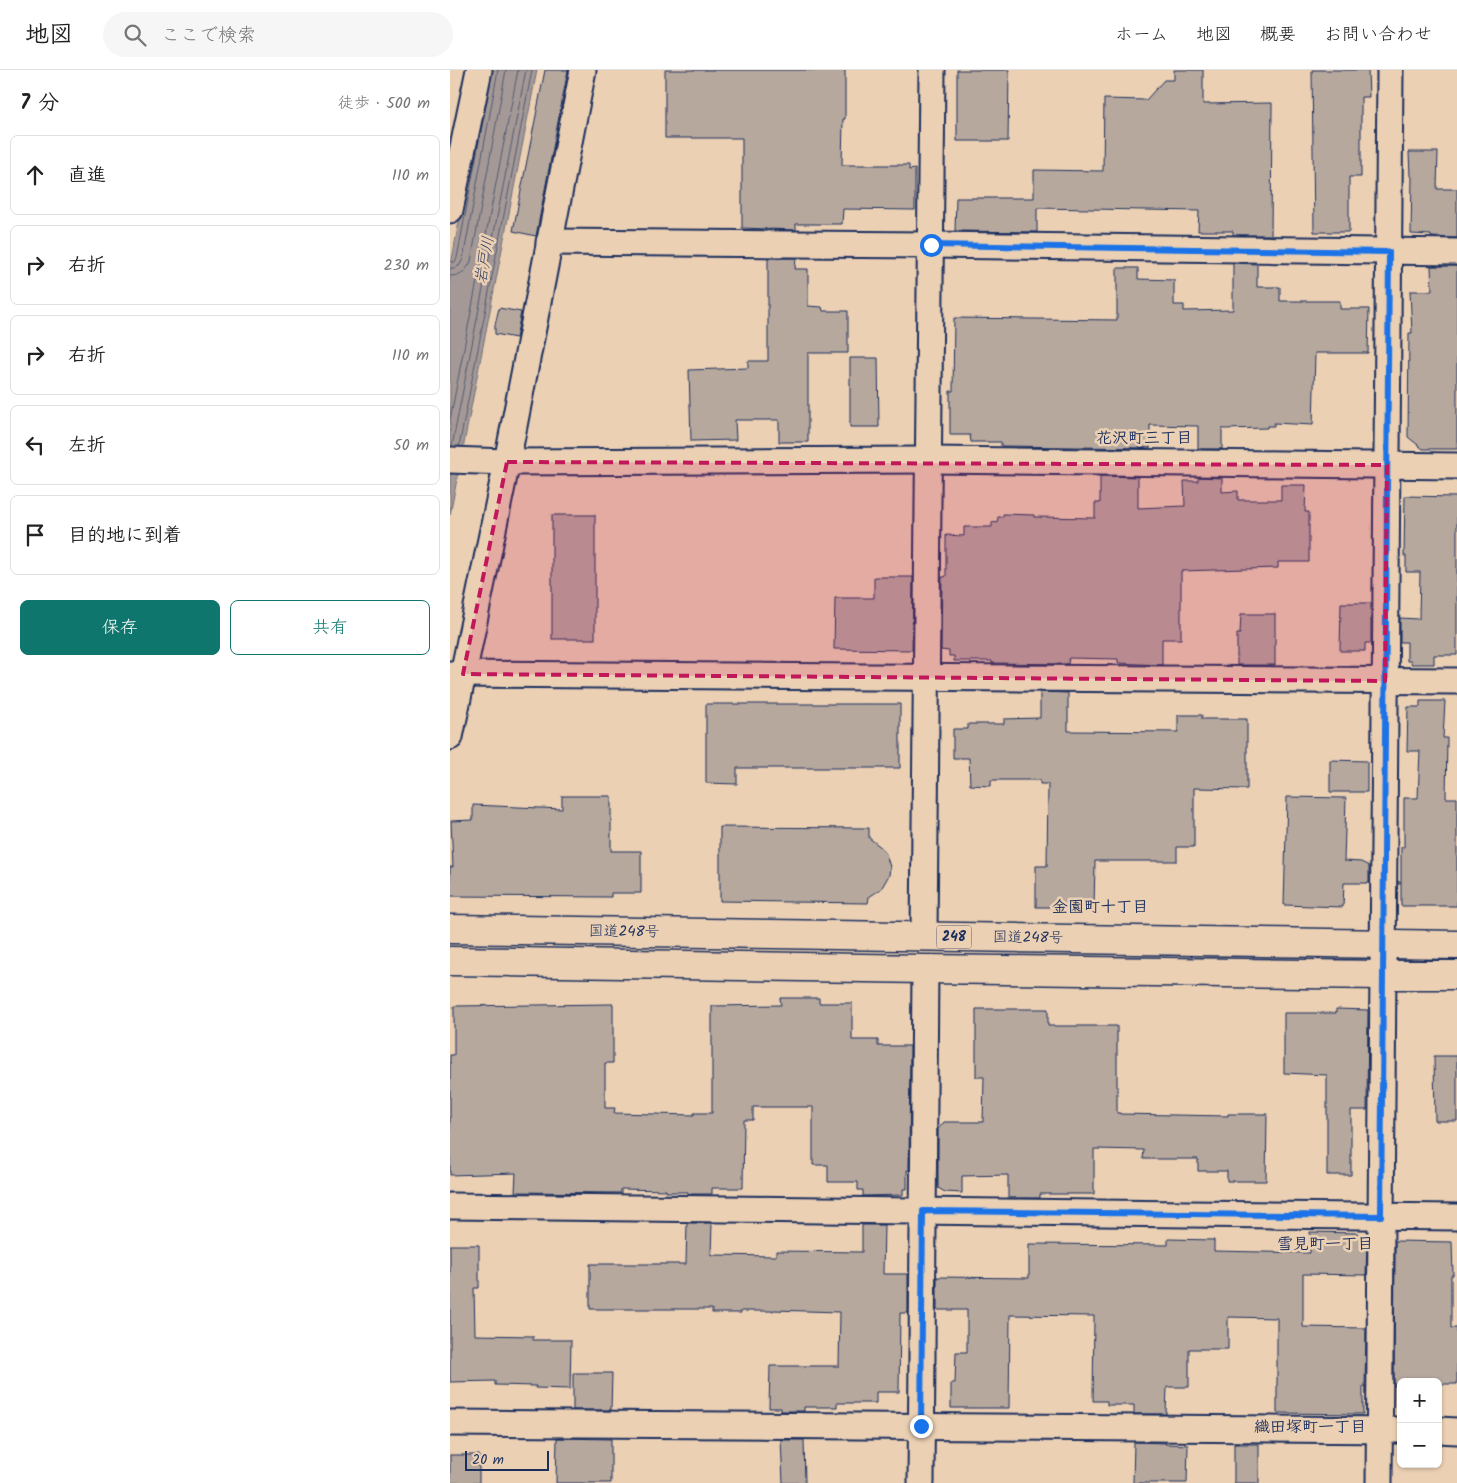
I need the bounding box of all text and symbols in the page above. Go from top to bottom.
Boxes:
search box [103,12,453,57]
text: 地図 [25,16,73,55]
icon: search [121,21,149,49]
text: ここで検索 [161,21,256,51]
text: ホーム [1115,21,1168,50]
text: 地図 [1196,21,1232,50]
text: 概要 [1260,21,1296,50]
text: お問い合わせ [1324,21,1432,50]
text: 7 分 [20,87,59,120]
text: 徒歩 · 500 m [338,91,430,116]
icon: ahead [21,161,49,189]
text: 直進 [68,161,106,191]
text: 110 m [392,163,429,188]
water label: 岩戸川 [469,234,501,286]
route start [920,234,943,257]
icon: right [21,251,49,279]
text: 右折 [68,251,106,281]
text: 230 m [383,253,429,278]
icon: right [21,341,49,369]
text: 右折 [68,341,106,371]
text: 110 m [392,343,429,368]
district label: 花沢町三丁目 [1096,426,1192,451]
icon: left [21,431,49,459]
text: 左折 [68,431,106,461]
text: 50 m [393,433,429,458]
icon: arrive [21,521,49,549]
text: 目的地に到着 [68,521,182,551]
button: 保存 [20,600,220,655]
button: 共有 [230,600,430,655]
district label: 金園町十丁目 [1052,895,1148,920]
street label: 国道248号 [588,919,660,945]
street label: 国道248号 [992,925,1064,951]
road number: 248 [936,926,972,949]
district label: 雪見町一丁目 [1277,1232,1373,1257]
map controls [1397,1378,1442,1468]
button: + [1397,1378,1442,1423]
route end [910,1415,933,1438]
district label: 織田塚町一丁目 [1254,1415,1366,1440]
button: − [1397,1423,1442,1468]
scale bar [465,1448,549,1471]
text: 20 m [472,1449,504,1471]

